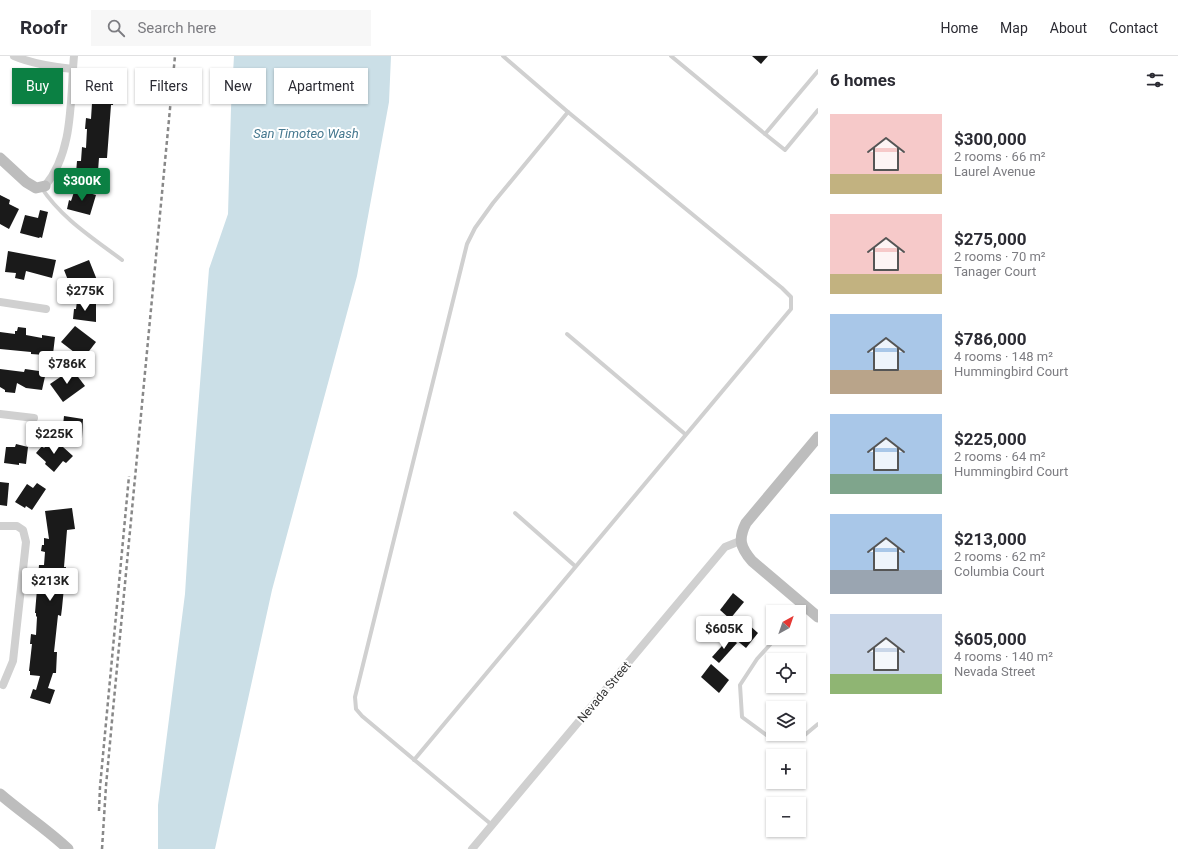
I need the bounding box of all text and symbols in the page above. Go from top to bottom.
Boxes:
search box [91,10,371,46]
text: Roofr [20,16,67,39]
icon: search [105,17,127,39]
text: Search here [137,19,216,37]
text: Home [940,20,978,36]
text: Map [1000,20,1028,36]
text: About [1050,20,1087,36]
text: Contact [1109,20,1158,36]
chip: Buy [12,68,63,104]
chip: Rent [71,68,127,104]
chip: Filters [135,68,202,104]
chip: New [210,68,266,104]
chip: Apartment [274,68,368,104]
icon: filters [1144,69,1166,91]
text: 6 homes [830,70,896,90]
water label: San Timoteo Wash [253,126,359,141]
text: $300,000 [954,129,1026,149]
icon: home [862,130,910,178]
text: 2 rooms · 66 m² [954,149,1046,164]
text: Laurel Avenue [954,164,1035,179]
pin: $300K [54,168,110,202]
text: $300K [63,173,101,188]
text: $275,000 [954,229,1026,249]
icon: home [862,230,910,278]
text: 2 rooms · 70 m² [954,249,1046,264]
text: Tanager Court [954,264,1036,279]
pin: $275K [57,278,113,312]
text: $275K [66,283,104,298]
text: $786,000 [954,329,1026,349]
icon: home [862,330,910,378]
text: 4 rooms · 148 m² [954,349,1053,364]
pin: $786K [39,351,95,385]
text: $786K [48,356,86,371]
text: Hummingbird Court [954,364,1068,379]
pin: $225K [26,421,82,455]
text: $225K [35,426,73,441]
text: $225,000 [954,429,1026,449]
icon: home [862,430,910,478]
text: 2 rooms · 64 m² [954,449,1046,464]
text: Hummingbird Court [954,464,1068,479]
text: $213,000 [954,529,1026,549]
icon: home [862,530,910,578]
text: 2 rooms · 62 m² [954,549,1046,564]
text: Columbia Court [954,564,1044,579]
pin: $213K [22,568,78,602]
text: $213K [31,573,69,588]
north arrow [766,605,806,645]
map controls [766,605,806,837]
pin: $605K [696,616,752,650]
text: $605K [705,621,743,636]
text: $605,000 [954,629,1026,649]
icon: home [862,630,910,678]
text: 4 rooms · 140 m² [954,649,1053,664]
button: locate [766,653,806,693]
street label: Nevada Street [575,659,634,725]
text: Nevada Street [954,664,1035,679]
button: layers [766,701,806,741]
button: + [766,749,806,789]
button: − [766,797,806,837]

